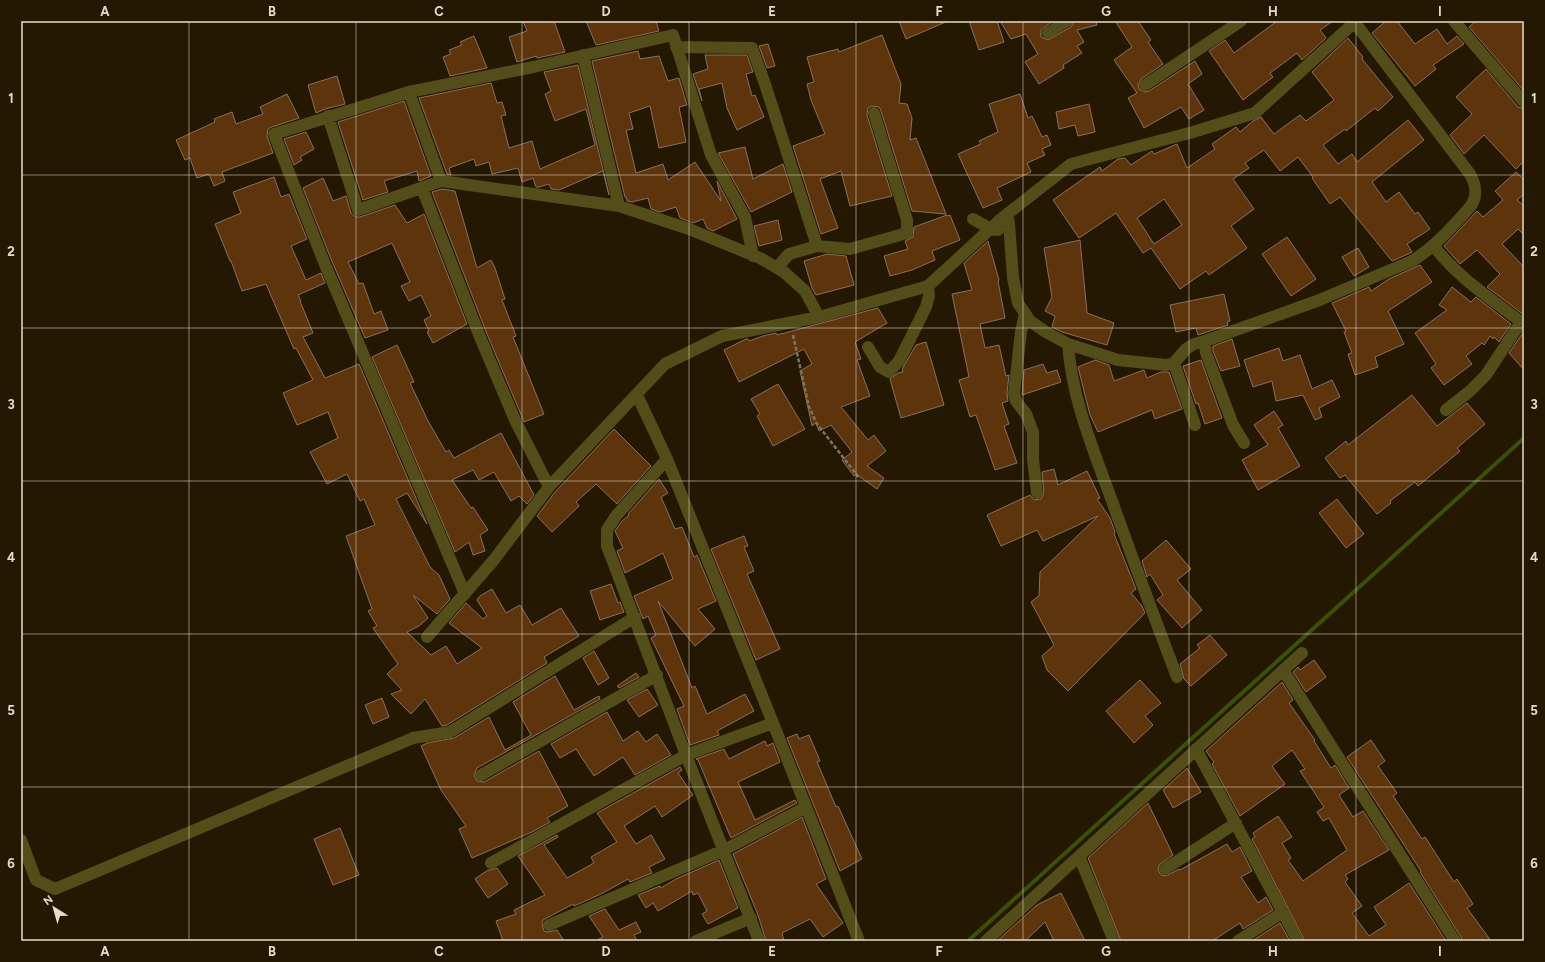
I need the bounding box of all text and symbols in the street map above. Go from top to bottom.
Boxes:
text: A [100,4,110,19]
text: B [268,4,276,19]
text: C [434,4,444,19]
text: D [601,4,611,19]
text: E [768,4,776,19]
text: F [935,4,943,19]
text: G [1101,4,1111,19]
text: H [1268,4,1278,19]
text: I [1438,4,1442,19]
text: 1 [8,91,14,106]
text: 1 [1531,91,1537,106]
text: 2 [7,244,15,259]
text: 2 [1530,244,1538,259]
text: 3 [7,397,15,412]
text: 3 [1530,397,1538,412]
text: 4 [7,550,15,565]
text: 4 [1530,550,1538,565]
text: 5 [7,703,15,718]
text: 5 [1530,703,1538,718]
text: 6 [7,856,15,871]
text: 6 [1530,856,1538,871]
north arrow [34,888,74,928]
text: N [41,893,56,908]
text: A [100,944,110,959]
text: B [268,944,276,959]
text: C [434,944,444,959]
text: D [601,944,611,959]
text: E [768,944,776,959]
text: F [935,944,943,959]
text: G [1101,944,1111,959]
text: H [1268,944,1278,959]
text: I [1438,944,1442,959]

